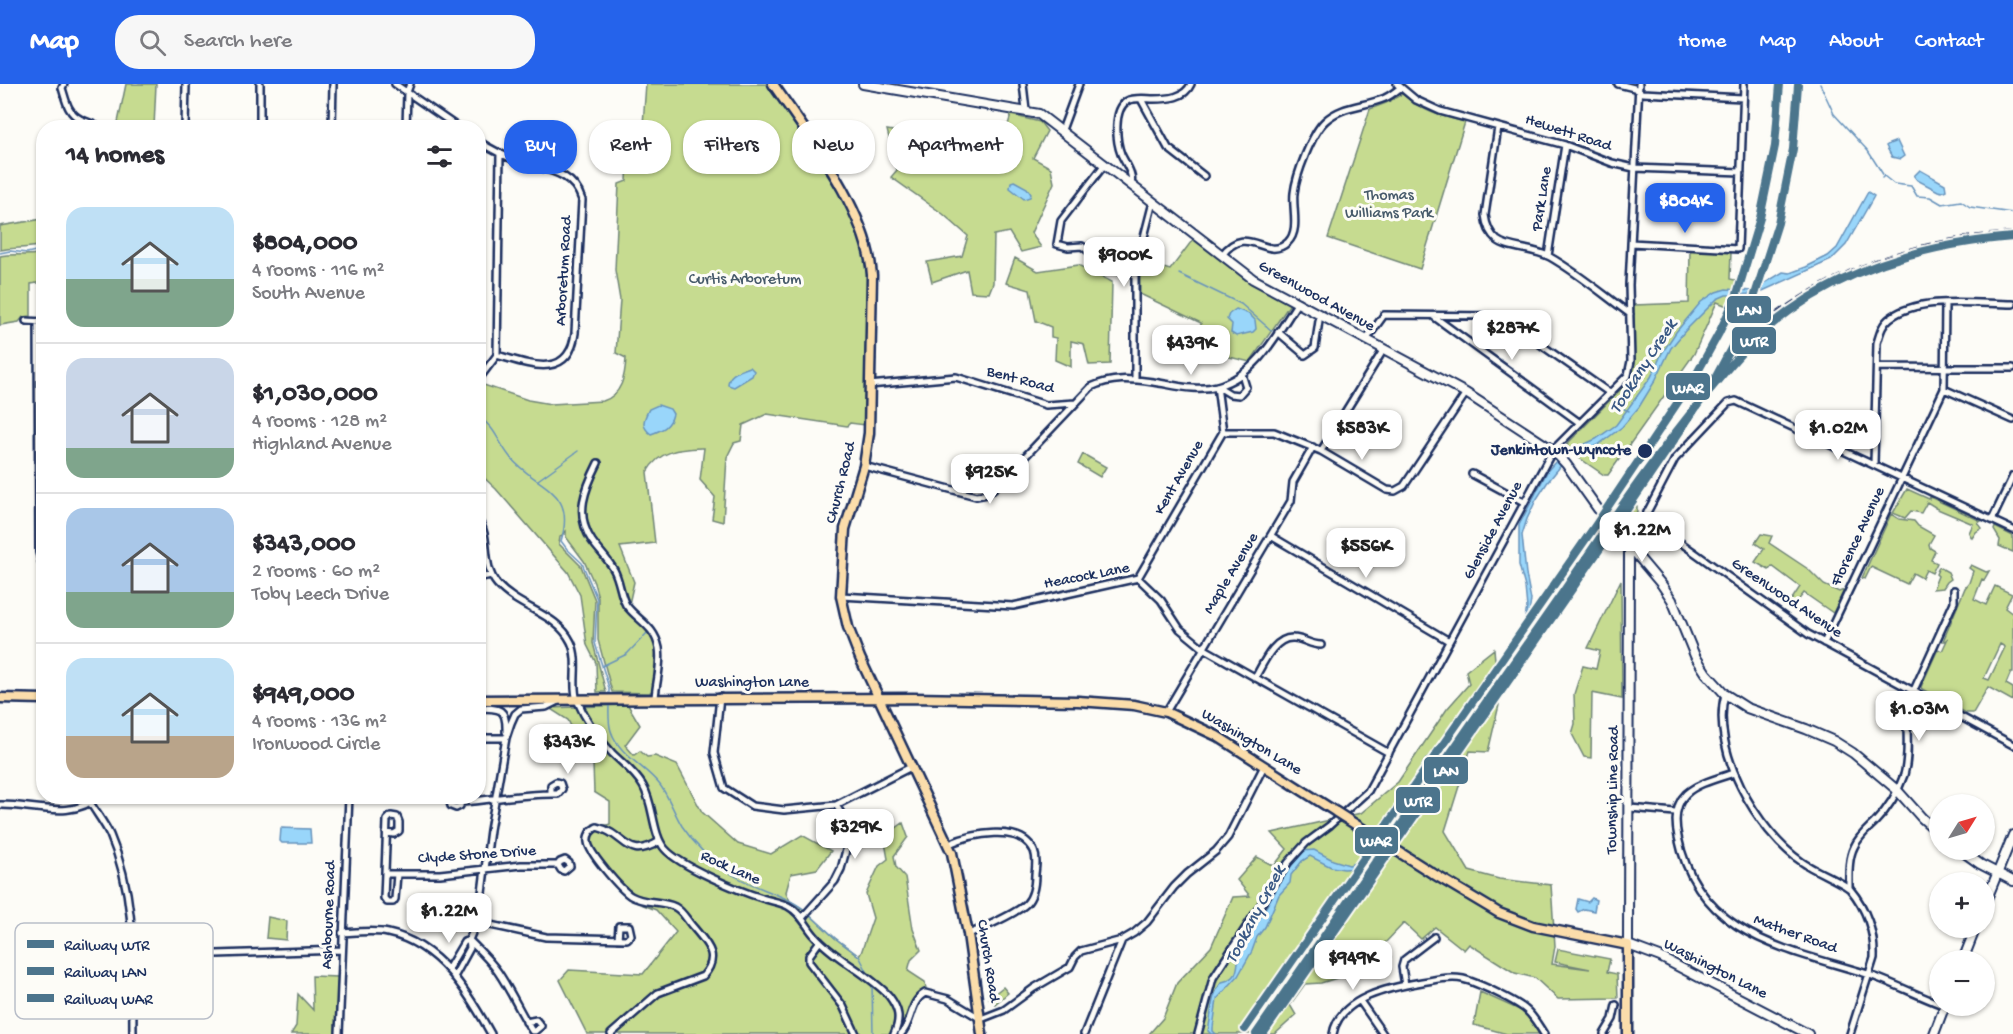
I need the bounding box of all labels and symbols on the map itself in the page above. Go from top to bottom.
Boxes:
street label: Hewett Road [1522,111,1615,157]
street label: Park Lane [1528,165,1558,234]
pin: $804K [1643,183,1727,234]
park label: Thomas Williams Park [1345,187,1435,224]
street label: Arboretum Road [553,214,577,326]
pin: $900K [1082,237,1166,288]
street label: Greenwood Avenue [1254,257,1378,337]
park label: Curtis Arboretum [689,271,802,290]
line badge: LAN [1726,295,1772,324]
text: LAN [1736,303,1762,322]
pin: $287K [1470,310,1554,361]
water label: Tookany Creek [1606,314,1683,418]
pin: $439K [1149,325,1233,376]
line badge: WTR [1731,326,1777,355]
text: WTR [1739,334,1770,353]
street label: Bent Road [983,363,1057,400]
line badge: WAR [1665,372,1711,401]
text: WAR [1671,381,1705,400]
pin: $583K [1320,410,1404,461]
pin: $1.02M [1789,410,1887,461]
street label: Kent Avenue [1151,437,1209,519]
street label: Church Road [823,439,862,526]
place label: Jenkintown-Wyncote [1490,442,1632,461]
marker: Jenkintown-Wyncote [1636,442,1654,460]
pin: $925K [948,454,1032,505]
street label: Glenside Avenue [1460,478,1528,583]
street label: Florence Avenue [1827,484,1891,590]
pin: $1.22M [1593,512,1691,563]
pin: $556K [1324,528,1408,579]
street label: Maple Avenue [1200,529,1264,618]
street label: Greenwood Avenue [1727,555,1846,644]
street label: Heacock Lane [1042,559,1132,595]
street label: Washington Lane [695,674,810,693]
pin: $1.03M [1870,691,1968,742]
street label: Washington Lane [1197,706,1305,781]
pin: $343K [526,724,610,775]
street label: Township Line Road [1603,724,1625,855]
line badge: LAN [1423,756,1469,785]
text: LAN [1433,764,1459,783]
line badge: WTR [1395,786,1441,814]
text: WTR [1403,794,1434,813]
north arrow [1929,794,1995,860]
pin: $329K [813,809,897,860]
line badge: WAR [1354,826,1399,855]
text: WAR [1359,834,1393,853]
street label: Clyde Stone Drive [417,842,537,870]
street label: Rock Lane [697,847,764,891]
street label: Ashbourne Road [319,859,341,970]
water label: Tookany Creek [1221,861,1292,968]
pin: $1.22M [400,893,498,944]
street label: Mather Road [1751,911,1841,959]
street label: Church Road [971,918,1003,1005]
legend [15,923,213,1019]
street label: Washington Lane [1660,936,1771,1005]
text: Railway WTR [64,938,150,957]
pin: $949K [1311,940,1395,991]
text: Railway LAN [64,965,147,984]
text: Railway WAR [64,992,153,1011]

